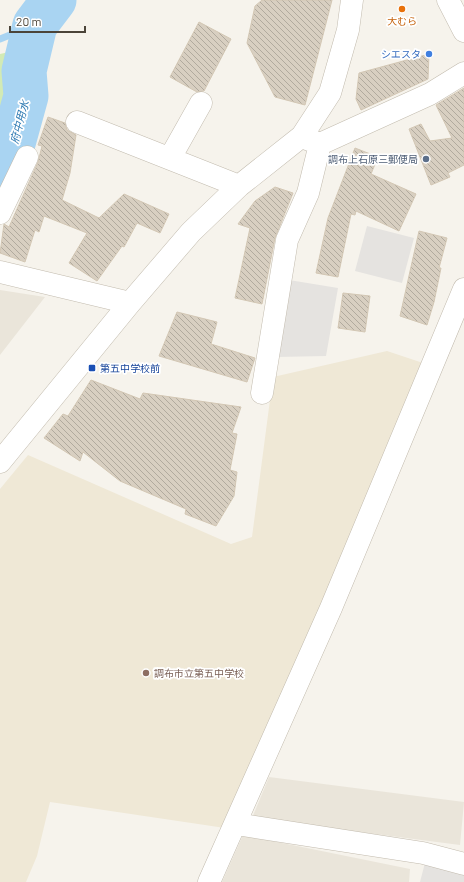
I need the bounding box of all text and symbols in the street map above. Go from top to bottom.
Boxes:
marker: 大むら [397,4,407,14]
scale bar [10,8,85,34]
text: 20 m [16,14,42,28]
place label: 大むら [387,15,417,27]
place label: シエスタ [381,48,421,60]
marker: シエスタ [424,49,434,59]
water label: 府中用水 [7,98,31,145]
place label: 調布上石原三郵便局 [328,153,418,165]
marker: 調布上石原三郵便局 [421,154,431,164]
place label: 第五中学校前 [100,362,160,374]
marker: 第五中学校前 [87,363,97,373]
place label: 調布市立第五中学校 [154,667,244,679]
marker: 調布市立第五中学校 [141,668,151,678]

